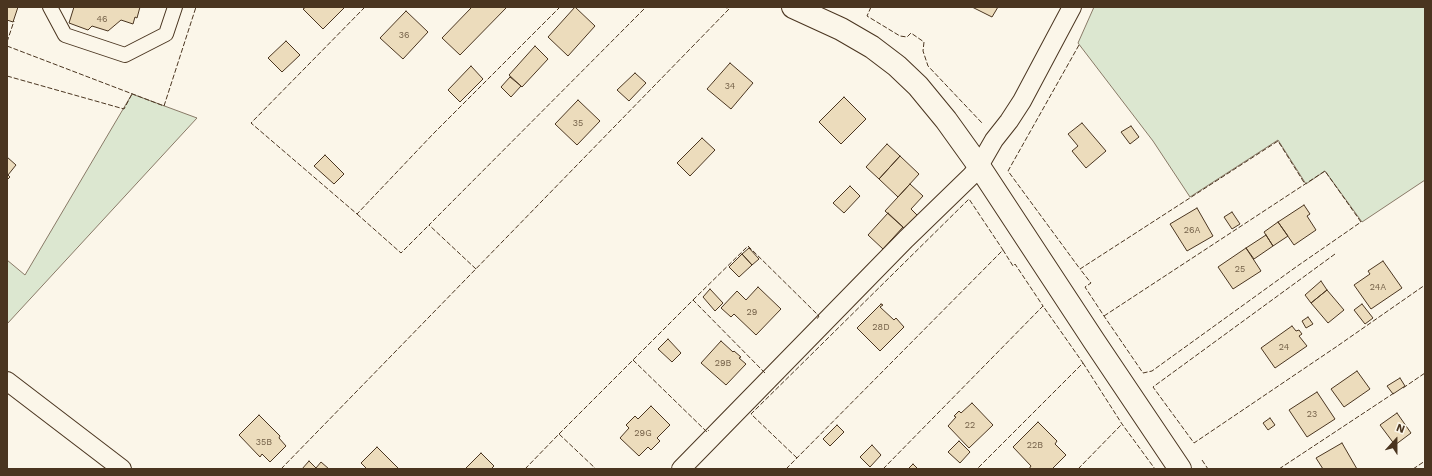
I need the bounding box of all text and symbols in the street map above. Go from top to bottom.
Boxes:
house number: 46 [97,14,107,24]
house number: 36 [399,30,409,40]
house number: 34 [725,81,735,91]
house number: 35 [573,118,583,128]
house number: 26A [1184,225,1200,235]
house number: 25 [1235,264,1245,274]
house number: 24A [1370,282,1386,292]
house number: 29 [747,307,757,317]
house number: 28D [872,322,890,332]
house number: 24 [1279,342,1289,352]
house number: 29B [715,358,731,368]
house number: 23 [1307,409,1317,419]
house number: 22 [965,420,975,430]
north arrow [1376,420,1416,460]
text: N [1394,421,1407,436]
house number: 29G [634,428,652,438]
house number: 35B [256,437,272,447]
house number: 22B [1027,440,1043,450]

